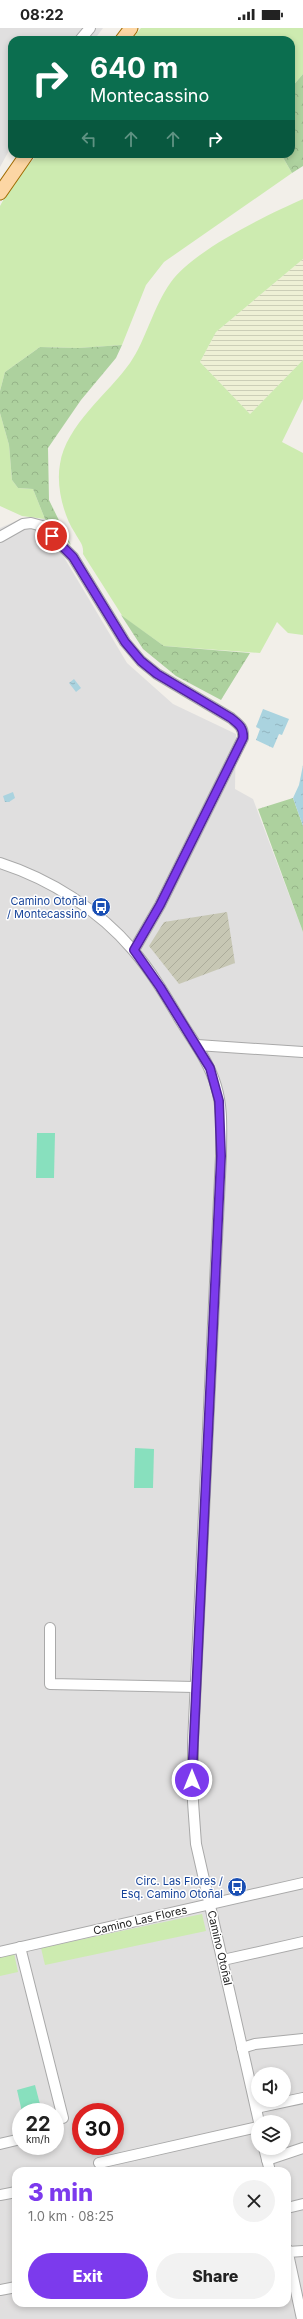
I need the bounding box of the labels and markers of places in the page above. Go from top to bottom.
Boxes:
pin [35,519,69,553]
place label: Camino Otoñal / Montecassino [7,894,87,921]
bus stop icon: Camino Otoñal / Montecassino [90,896,112,918]
place label: Circ. Las Flores / Esq. Camino Otoñal [121,1874,223,1901]
bus stop icon: Circ. Las Flores / Esq. Camino Otoñal [226,1876,248,1898]

